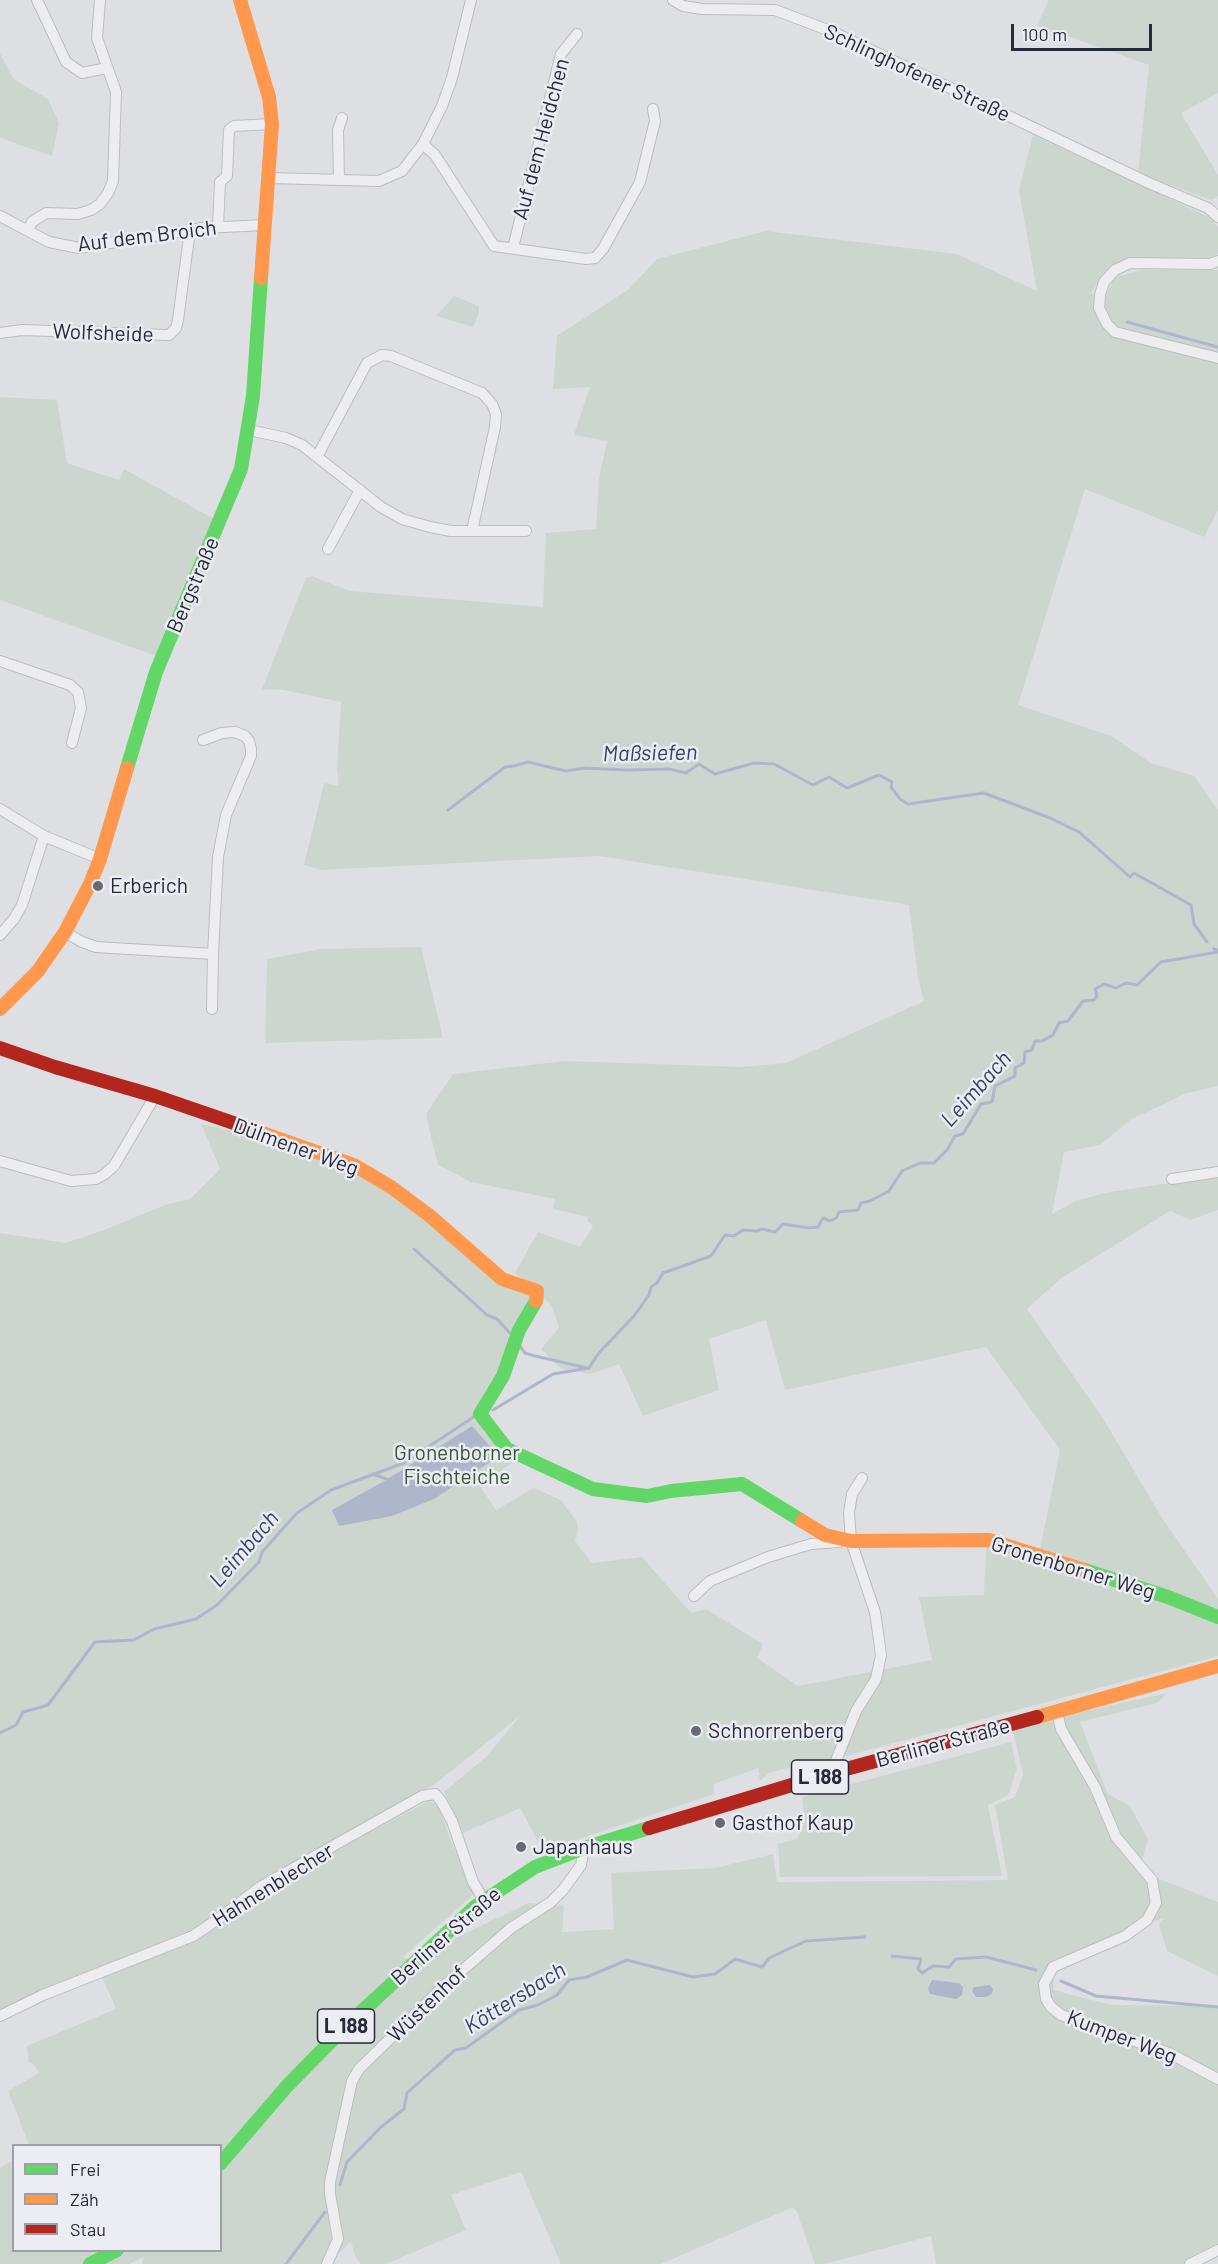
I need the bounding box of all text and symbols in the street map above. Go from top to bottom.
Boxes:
scale bar [1014,12,1155,50]
street label: Schlinghofener Straße [820,19,1014,127]
text: 100 m [1022,23,1067,45]
street label: Auf dem Heidchen [507,55,575,223]
street label: Auf dem Broich [76,215,218,257]
street label: Wolfsheide [52,319,154,347]
street label: Bergstraße [162,533,224,637]
water label: Maßsiefen [602,739,698,767]
place label: Erberich [110,873,188,899]
marker: Erberich [91,879,105,893]
water label: Leimbach [935,1046,1017,1132]
street label: Dülmener Weg [230,1113,362,1181]
park label: Gronenborner Fischteiche [394,1440,520,1490]
water label: Leimbach [204,1505,284,1593]
street label: Gronenborner Weg [988,1531,1158,1605]
street label: Berliner Straße [873,1713,1013,1773]
place label: Schnorrenberg [708,1718,844,1744]
marker: Schnorrenberg [689,1724,703,1738]
road number: L 188 [792,1760,848,1794]
place label: Gasthof Kaup [732,1810,854,1836]
marker: Gasthof Kaup [713,1816,727,1830]
place label: Japanhaus [533,1834,633,1860]
street label: Hahnenblecher [208,1838,338,1932]
marker: Japanhaus [514,1840,528,1854]
street label: Berliner Straße [386,1881,506,1991]
water label: Köttersbach [459,1956,571,2040]
street label: Wüstenhof [382,1960,472,2048]
street label: Kumper Weg [1063,2004,1181,2070]
road number: L 188 [318,2009,374,2043]
legend [12,2144,222,2252]
text: Frei [70,2158,101,2180]
text: Zäh [70,2188,99,2210]
text: Stau [70,2218,106,2240]

